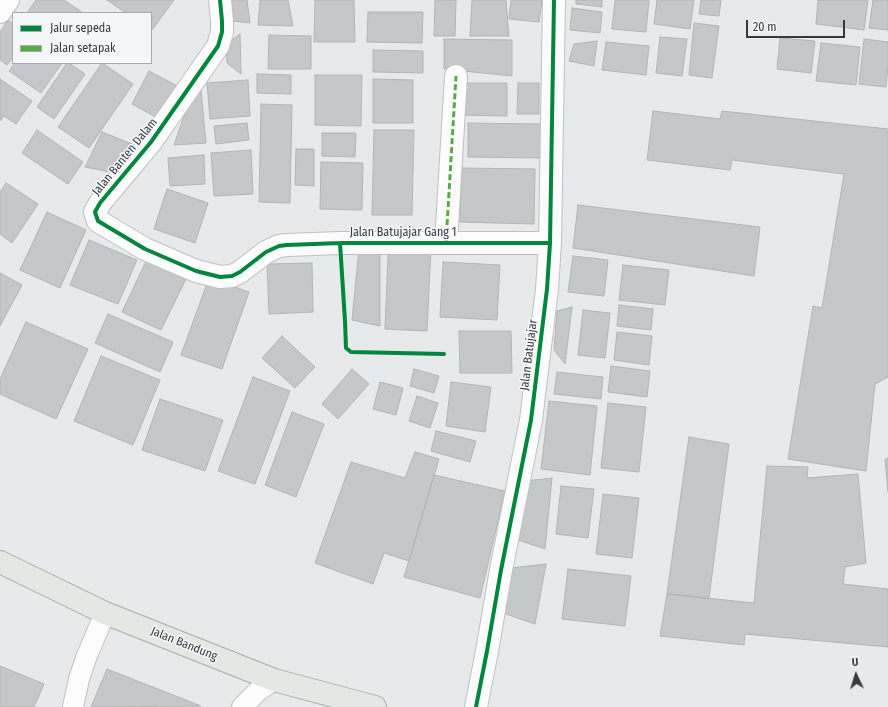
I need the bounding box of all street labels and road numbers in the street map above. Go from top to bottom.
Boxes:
street label: Jalan Banten Dalam [89,115,161,199]
street label: Jalan Batujajar Gang 1 [350,226,456,240]
street label: Jalan Batujajar [517,319,541,391]
street label: Jalan Bandung [149,624,219,664]

